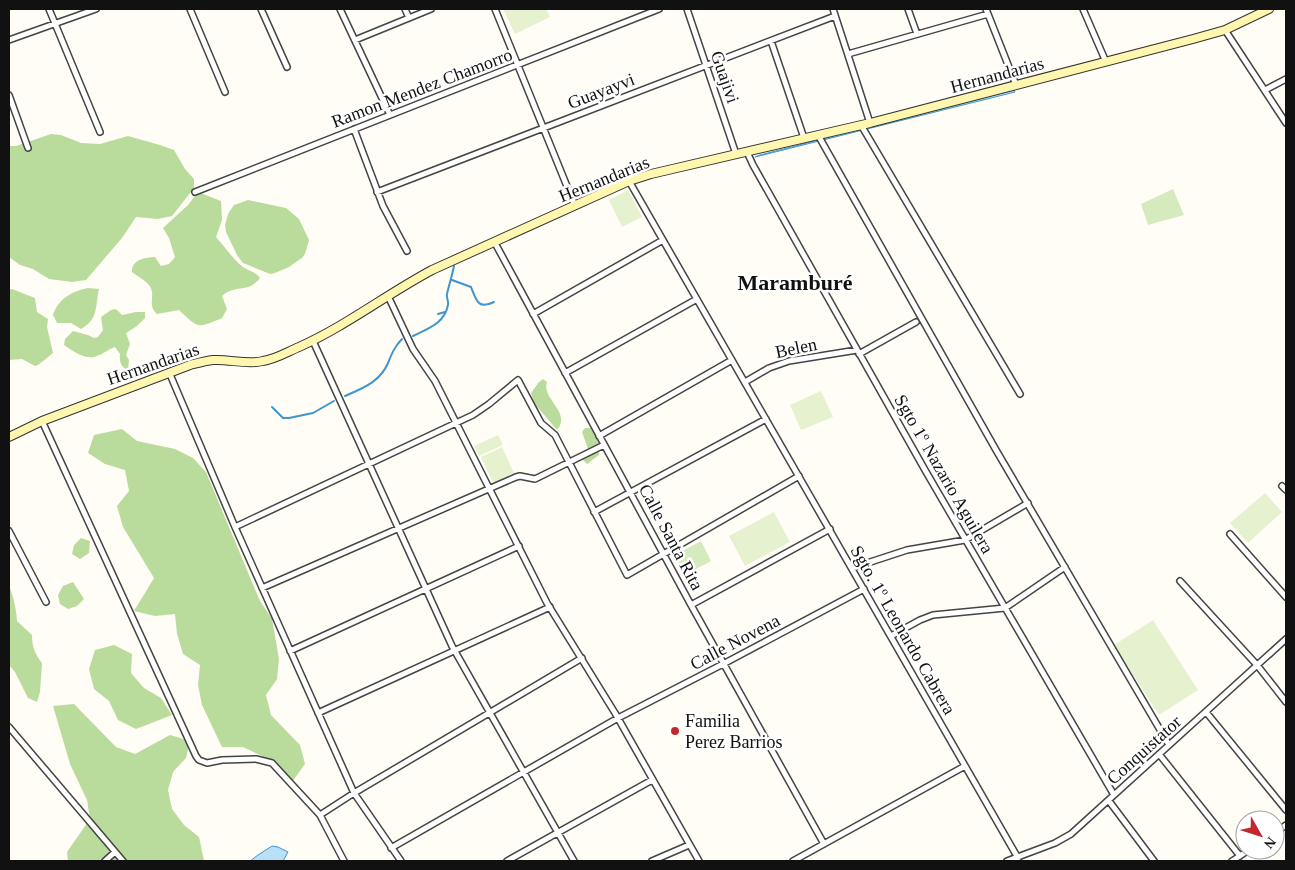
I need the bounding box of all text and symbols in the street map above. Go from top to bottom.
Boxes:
street label: Ramon Mendez Chamorro [329,44,515,132]
street label: Guajivi [707,48,743,106]
street label: Hernandarias [948,53,1046,97]
street label: Guayayvi [565,69,637,113]
street label: Hernandarias [556,152,652,206]
district label: Maramburé [738,270,853,295]
street label: Belen [773,334,819,362]
street label: Hernandarias [104,339,202,389]
street label: Sgto 1º Nazario Aguilera [890,391,998,557]
street label: Calle Santa Rita [635,481,707,593]
street label: Sgto. 1º Leonardo Cabrera [846,542,960,718]
street label: Calle Novena [687,610,783,674]
place label: Familia Perez Barrios [685,711,782,752]
street label: Conquistator [1103,711,1185,789]
marker: Familia Perez Barrios [669,725,681,737]
north arrow [1235,810,1285,860]
text: N [1261,834,1279,852]

